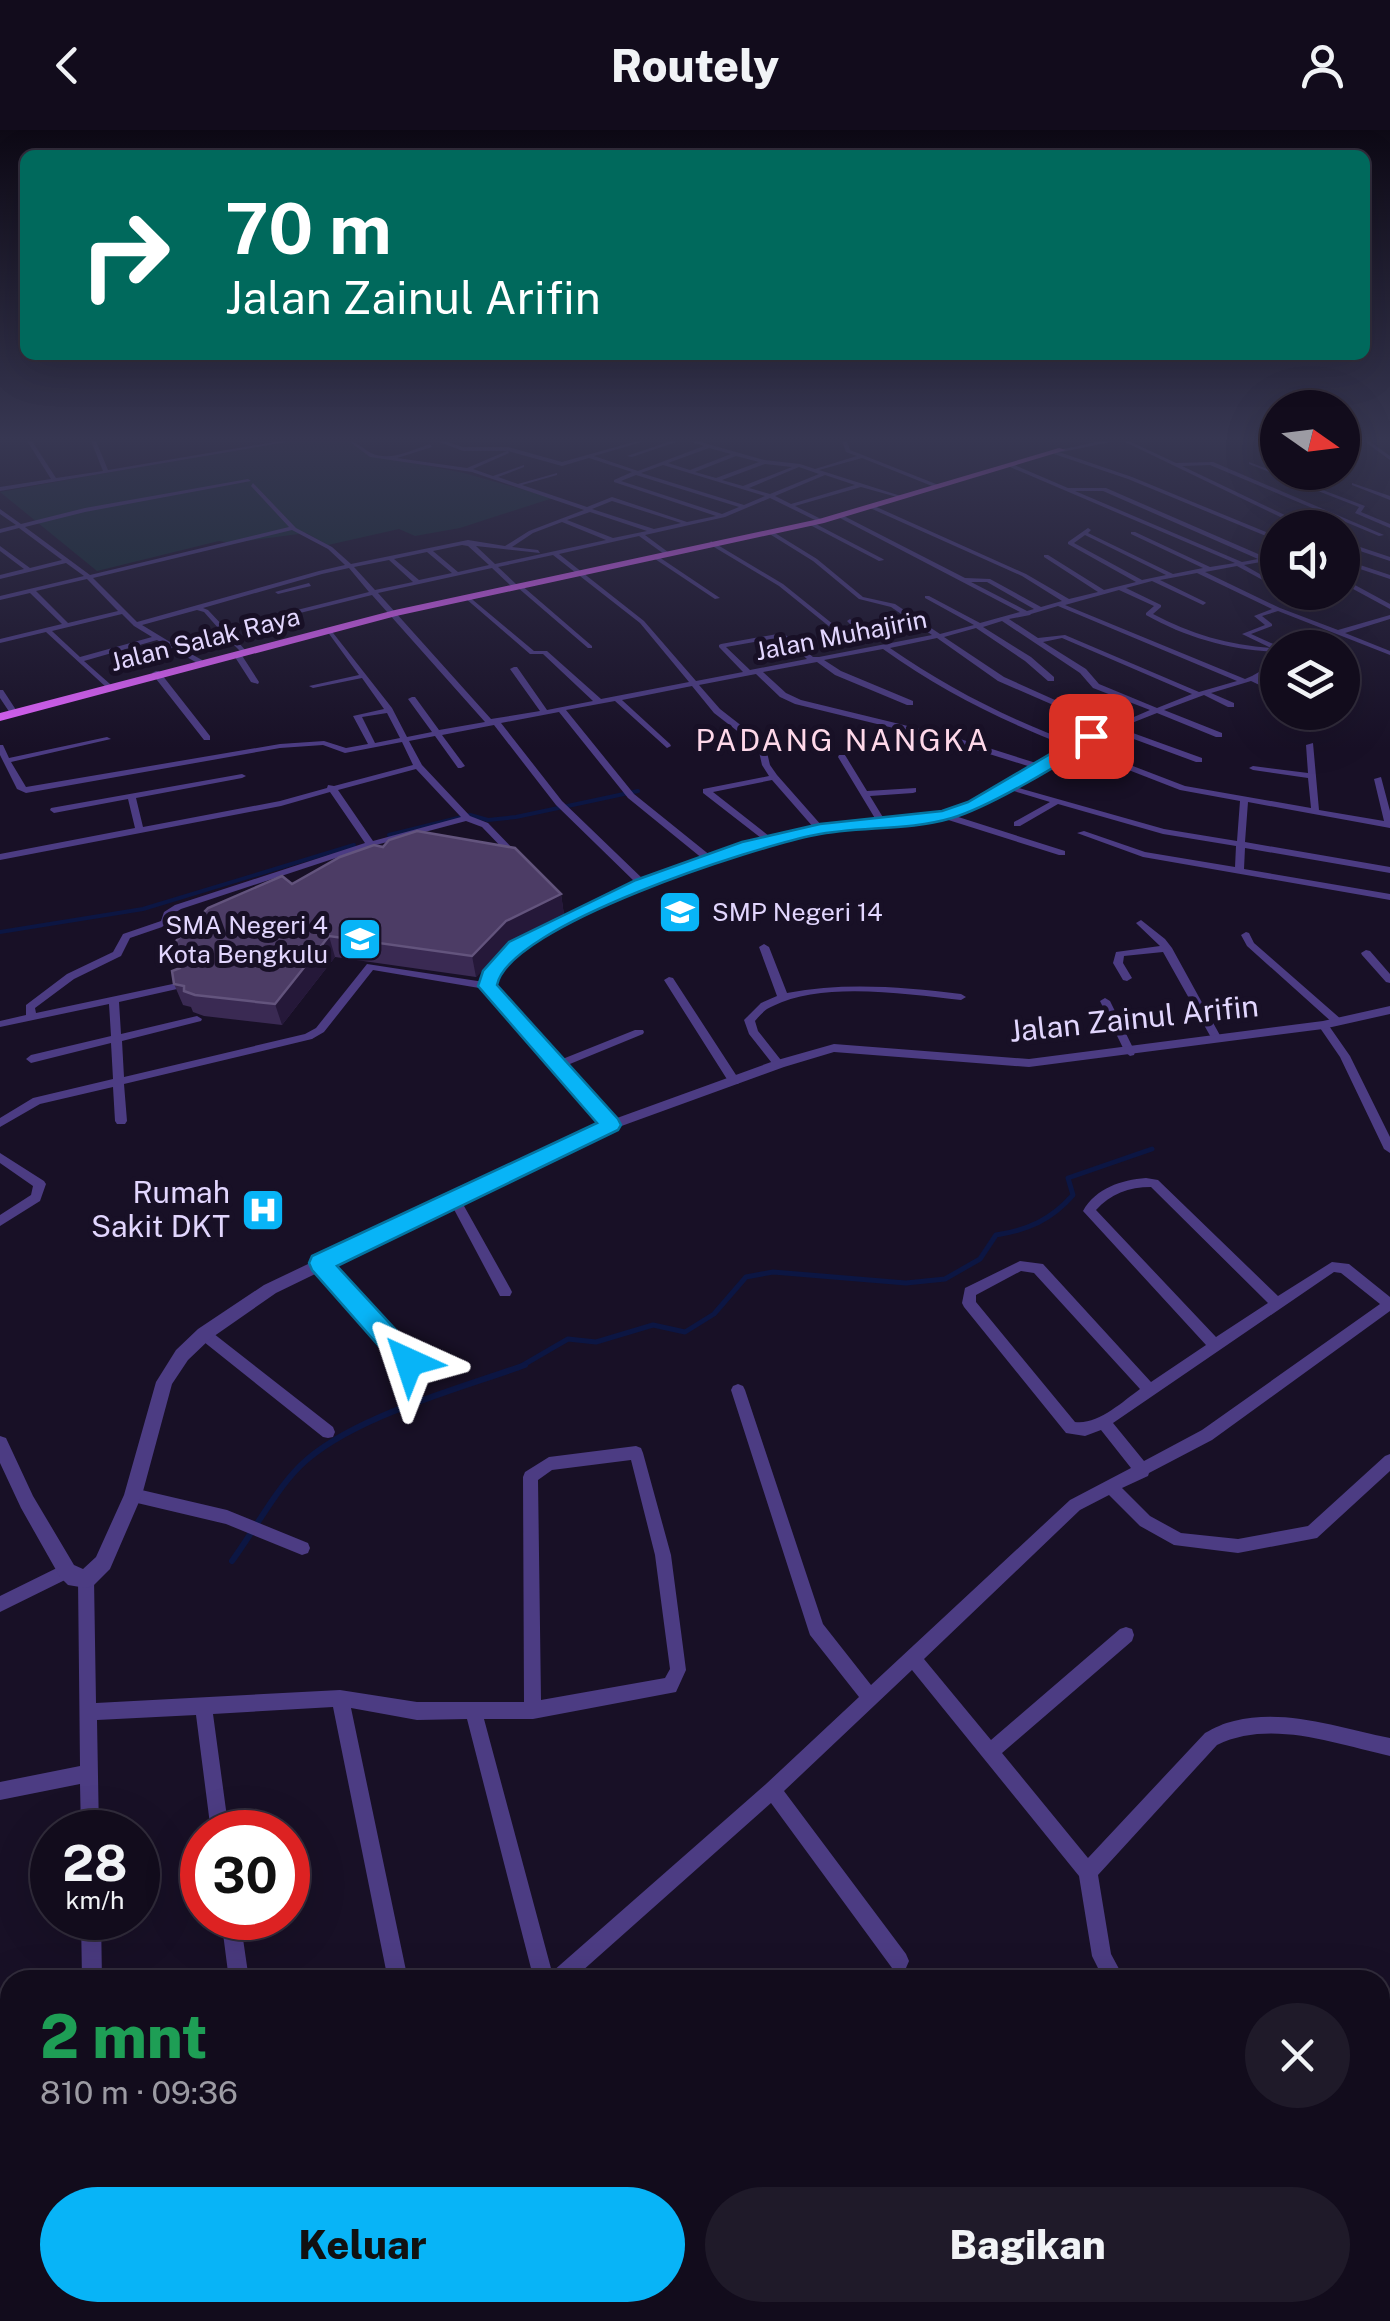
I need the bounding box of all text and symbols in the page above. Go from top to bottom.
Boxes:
icon: back [40,38,95,93]
icon: person [1295,38,1350,93]
text: Routely [611,39,779,92]
text: 70 m [225,187,392,270]
icon: right [60,190,190,320]
text: Jalan Zainul Arifin [225,271,601,324]
north arrow [1260,390,1360,490]
map controls [1260,390,1360,730]
button: sound [1260,510,1360,610]
street label: Jalan Salak Raya [107,601,303,677]
street label: Jalan Muhajirin [753,604,929,666]
button: layers [1260,630,1360,730]
pin [1049,694,1134,779]
icon: arrive [1064,709,1119,764]
district label: PADANG NANGKA [696,722,990,758]
school or university icon: SMP Negeri 14 [657,889,703,935]
place label: SMP Negeri 14 [712,897,883,927]
place label: SMA Negeri 4 Kota Bengkulu [157,910,328,969]
school or university icon: SMA Negeri 4 Kota Bengkulu [337,916,383,962]
street label: Jalan Zainul Arifin [1007,987,1260,1049]
place label: Rumah Sakit DKT [91,1174,230,1244]
hospital icon: Rumah Sakit DKT [240,1187,286,1233]
position arrow [357,1310,461,1414]
speed limit sign: 30 [180,1810,310,1940]
text: 28 [62,1833,128,1892]
text: km/h [66,1885,124,1915]
text: 2 mnt [40,2001,208,2072]
button: close [1245,2003,1350,2108]
text: 810 m · 09:36 [40,2074,238,2111]
button: Keluar [40,2187,685,2302]
button: Bagikan [705,2187,1350,2302]

